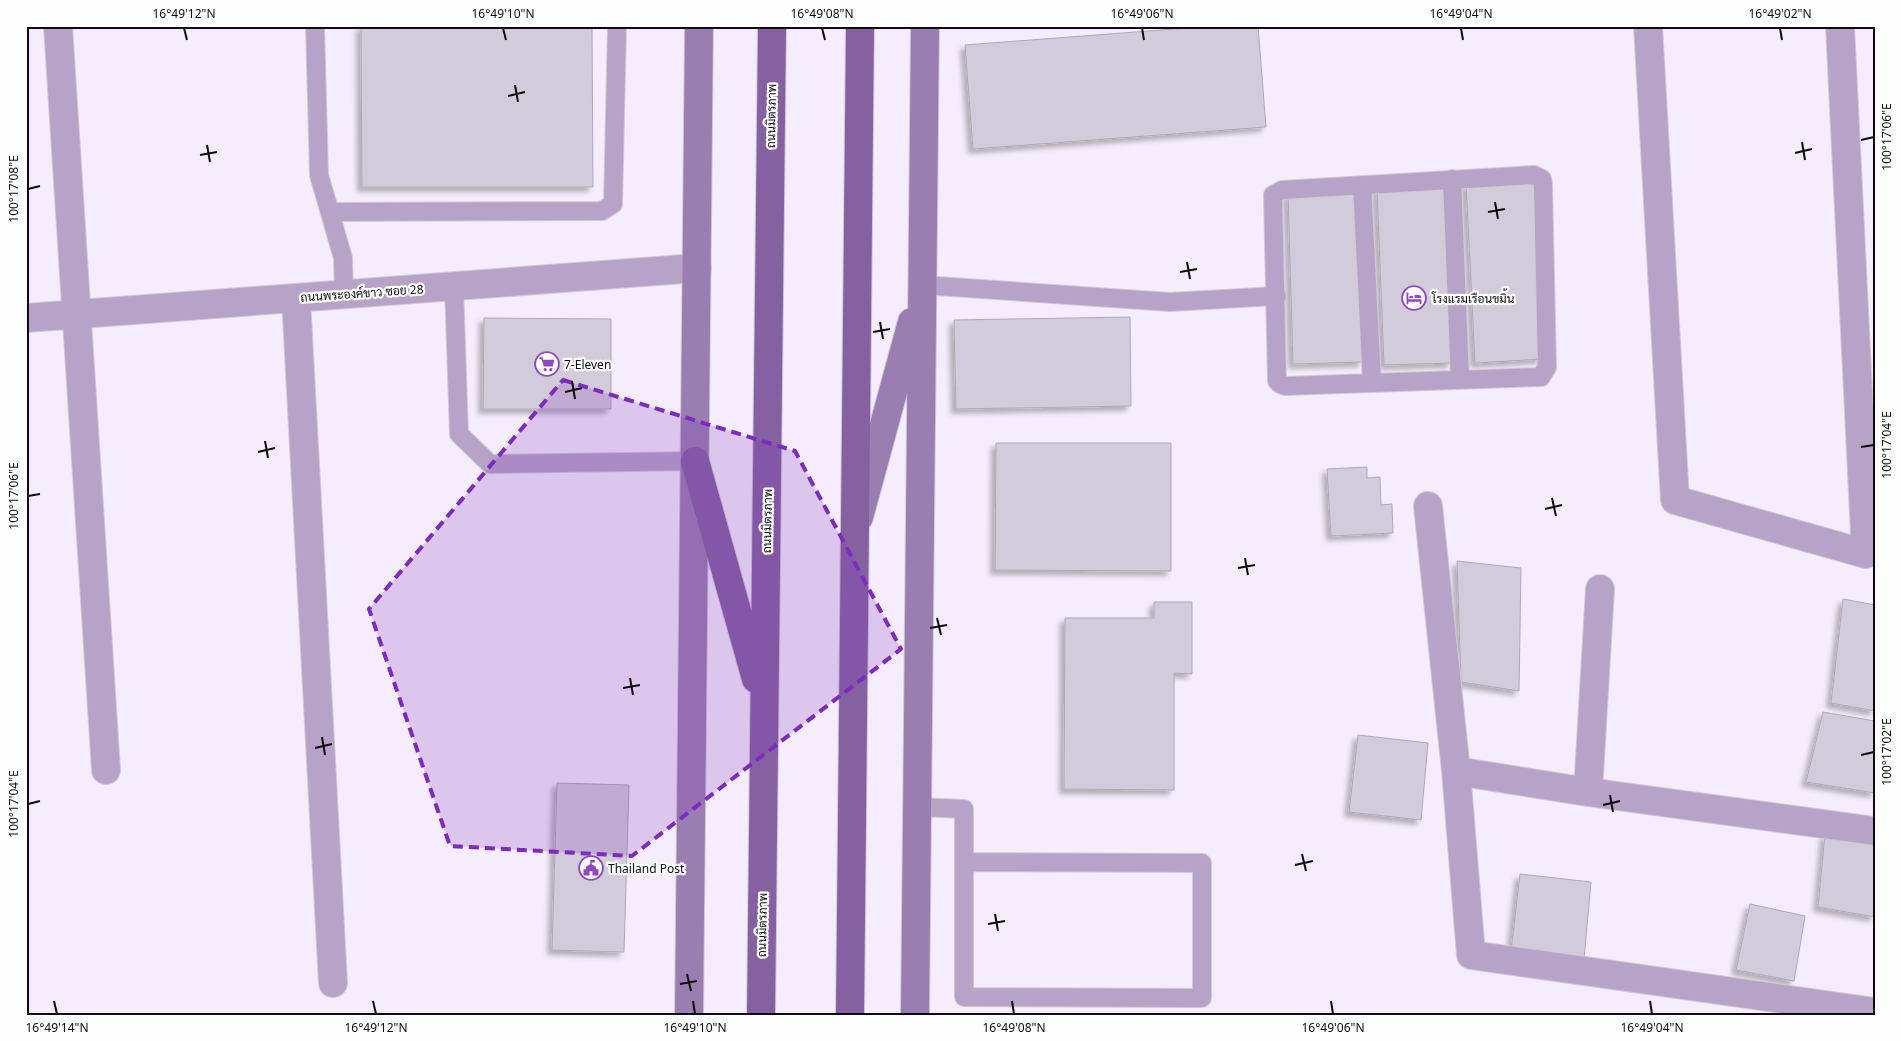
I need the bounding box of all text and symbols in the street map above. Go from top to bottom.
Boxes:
text: 16°49'12"N [152,5,216,22]
text: 16°49'10"N [471,5,535,22]
text: 16°49'08"N [790,5,854,22]
text: 16°49'06"N [1110,5,1174,22]
text: 16°49'04"N [1429,5,1493,22]
text: 16°49'02"N [1748,5,1812,22]
street label: ถนนมิตรภาพ [762,84,780,148]
text: 100°17'06"E [1878,103,1895,171]
text: 100°17'08"E [5,155,22,223]
street label: ถนนพระองค์ขาว ซอย 28 [300,280,424,306]
hotel icon: โรงแรมเรือนขมิ้น [1401,285,1427,311]
place label: โรงแรมเรือนขมิ้น [1431,288,1515,307]
supermarket icon: 7-Eleven [534,351,560,377]
place label: 7-Eleven [564,356,611,373]
text: 100°17'04"E [1878,411,1895,479]
text: 100°17'06"E [5,462,22,530]
street label: ถนนมิตรภาพ [758,489,776,553]
text: 100°17'02"E [1878,718,1895,786]
text: 100°17'04"E [5,770,22,838]
public building icon: Thailand Post [578,855,604,881]
place label: Thailand Post [608,860,685,877]
street label: ถนนมิตรภาพ [753,893,771,957]
text: 16°49'14"N [25,1019,89,1036]
text: 16°49'12"N [344,1019,408,1036]
text: 16°49'10"N [663,1019,727,1036]
text: 16°49'08"N [982,1019,1046,1036]
text: 16°49'06"N [1301,1019,1365,1036]
text: 16°49'04"N [1620,1019,1684,1036]

